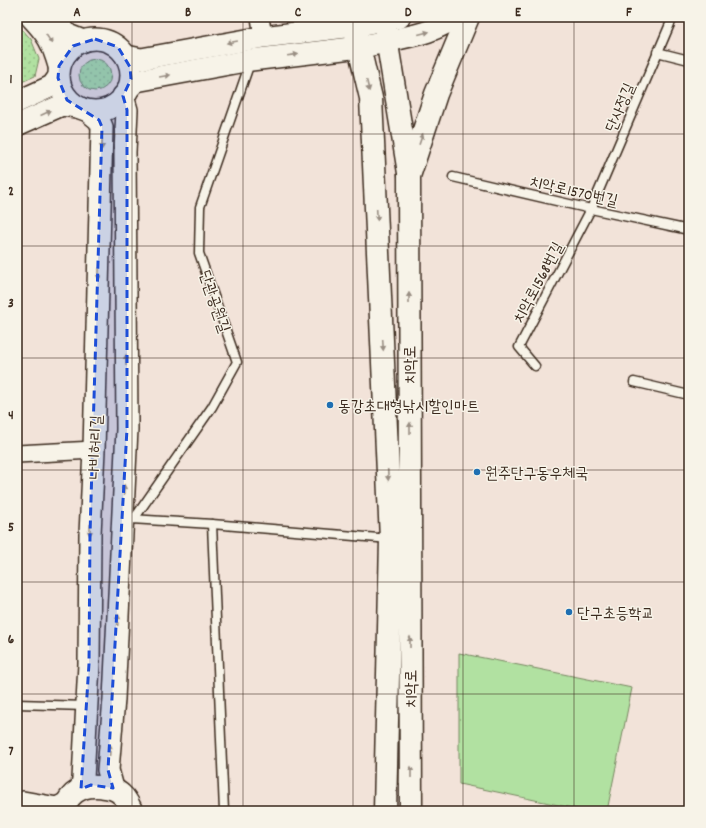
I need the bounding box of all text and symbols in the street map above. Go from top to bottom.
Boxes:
text: A [73,4,81,23]
text: B [185,4,191,23]
text: C [295,4,302,23]
text: D [405,4,412,23]
text: E [515,4,522,23]
text: F [626,4,632,23]
one-way arrow [418,30,430,36]
one-way arrow [45,34,53,44]
one-way arrow [226,40,238,46]
one-way arrow [287,52,299,58]
text: 1 [10,71,13,90]
one-way arrow [159,72,171,78]
one-way arrow [366,79,372,92]
street label: 단사정길 [601,80,642,136]
one-way arrow [41,109,53,115]
one-way arrow [418,133,424,145]
one-way arrow [99,138,105,151]
street label: 치악로1570번길 [527,171,620,214]
text: 2 [8,183,14,202]
one-way arrow [374,209,380,222]
street label: 치악로1568번길 [508,238,570,328]
one-way arrow [95,268,102,280]
street label: 단관공원길 [192,268,235,336]
one-way arrow [406,291,412,304]
text: 3 [8,295,14,314]
one-way arrow [379,339,386,351]
street label: 치악로 [400,346,423,384]
one-way arrow [123,353,129,366]
place label: 동강초대형낚시할인마트 [338,396,480,419]
marker: 동강초대형낚시할인마트 [325,400,335,410]
text: 4 [8,407,14,426]
street label: 나비허리길 [84,414,109,480]
one-way arrow [407,421,413,434]
place label: 원주단구동우체국 [485,463,588,486]
marker: 원주단구동우체국 [472,467,482,477]
one-way arrow [385,469,392,481]
one-way arrow [120,484,127,496]
text: 5 [8,519,14,538]
one-way arrow [87,524,93,537]
place label: 단구초등학교 [577,603,654,626]
marker: 단구초등학교 [564,607,574,617]
one-way arrow [114,614,121,626]
text: 6 [8,631,15,650]
one-way arrow [407,635,413,648]
street label: 치악로 [401,670,424,708]
text: 7 [9,743,14,762]
one-way arrow [107,744,114,756]
one-way arrow [408,765,414,778]

